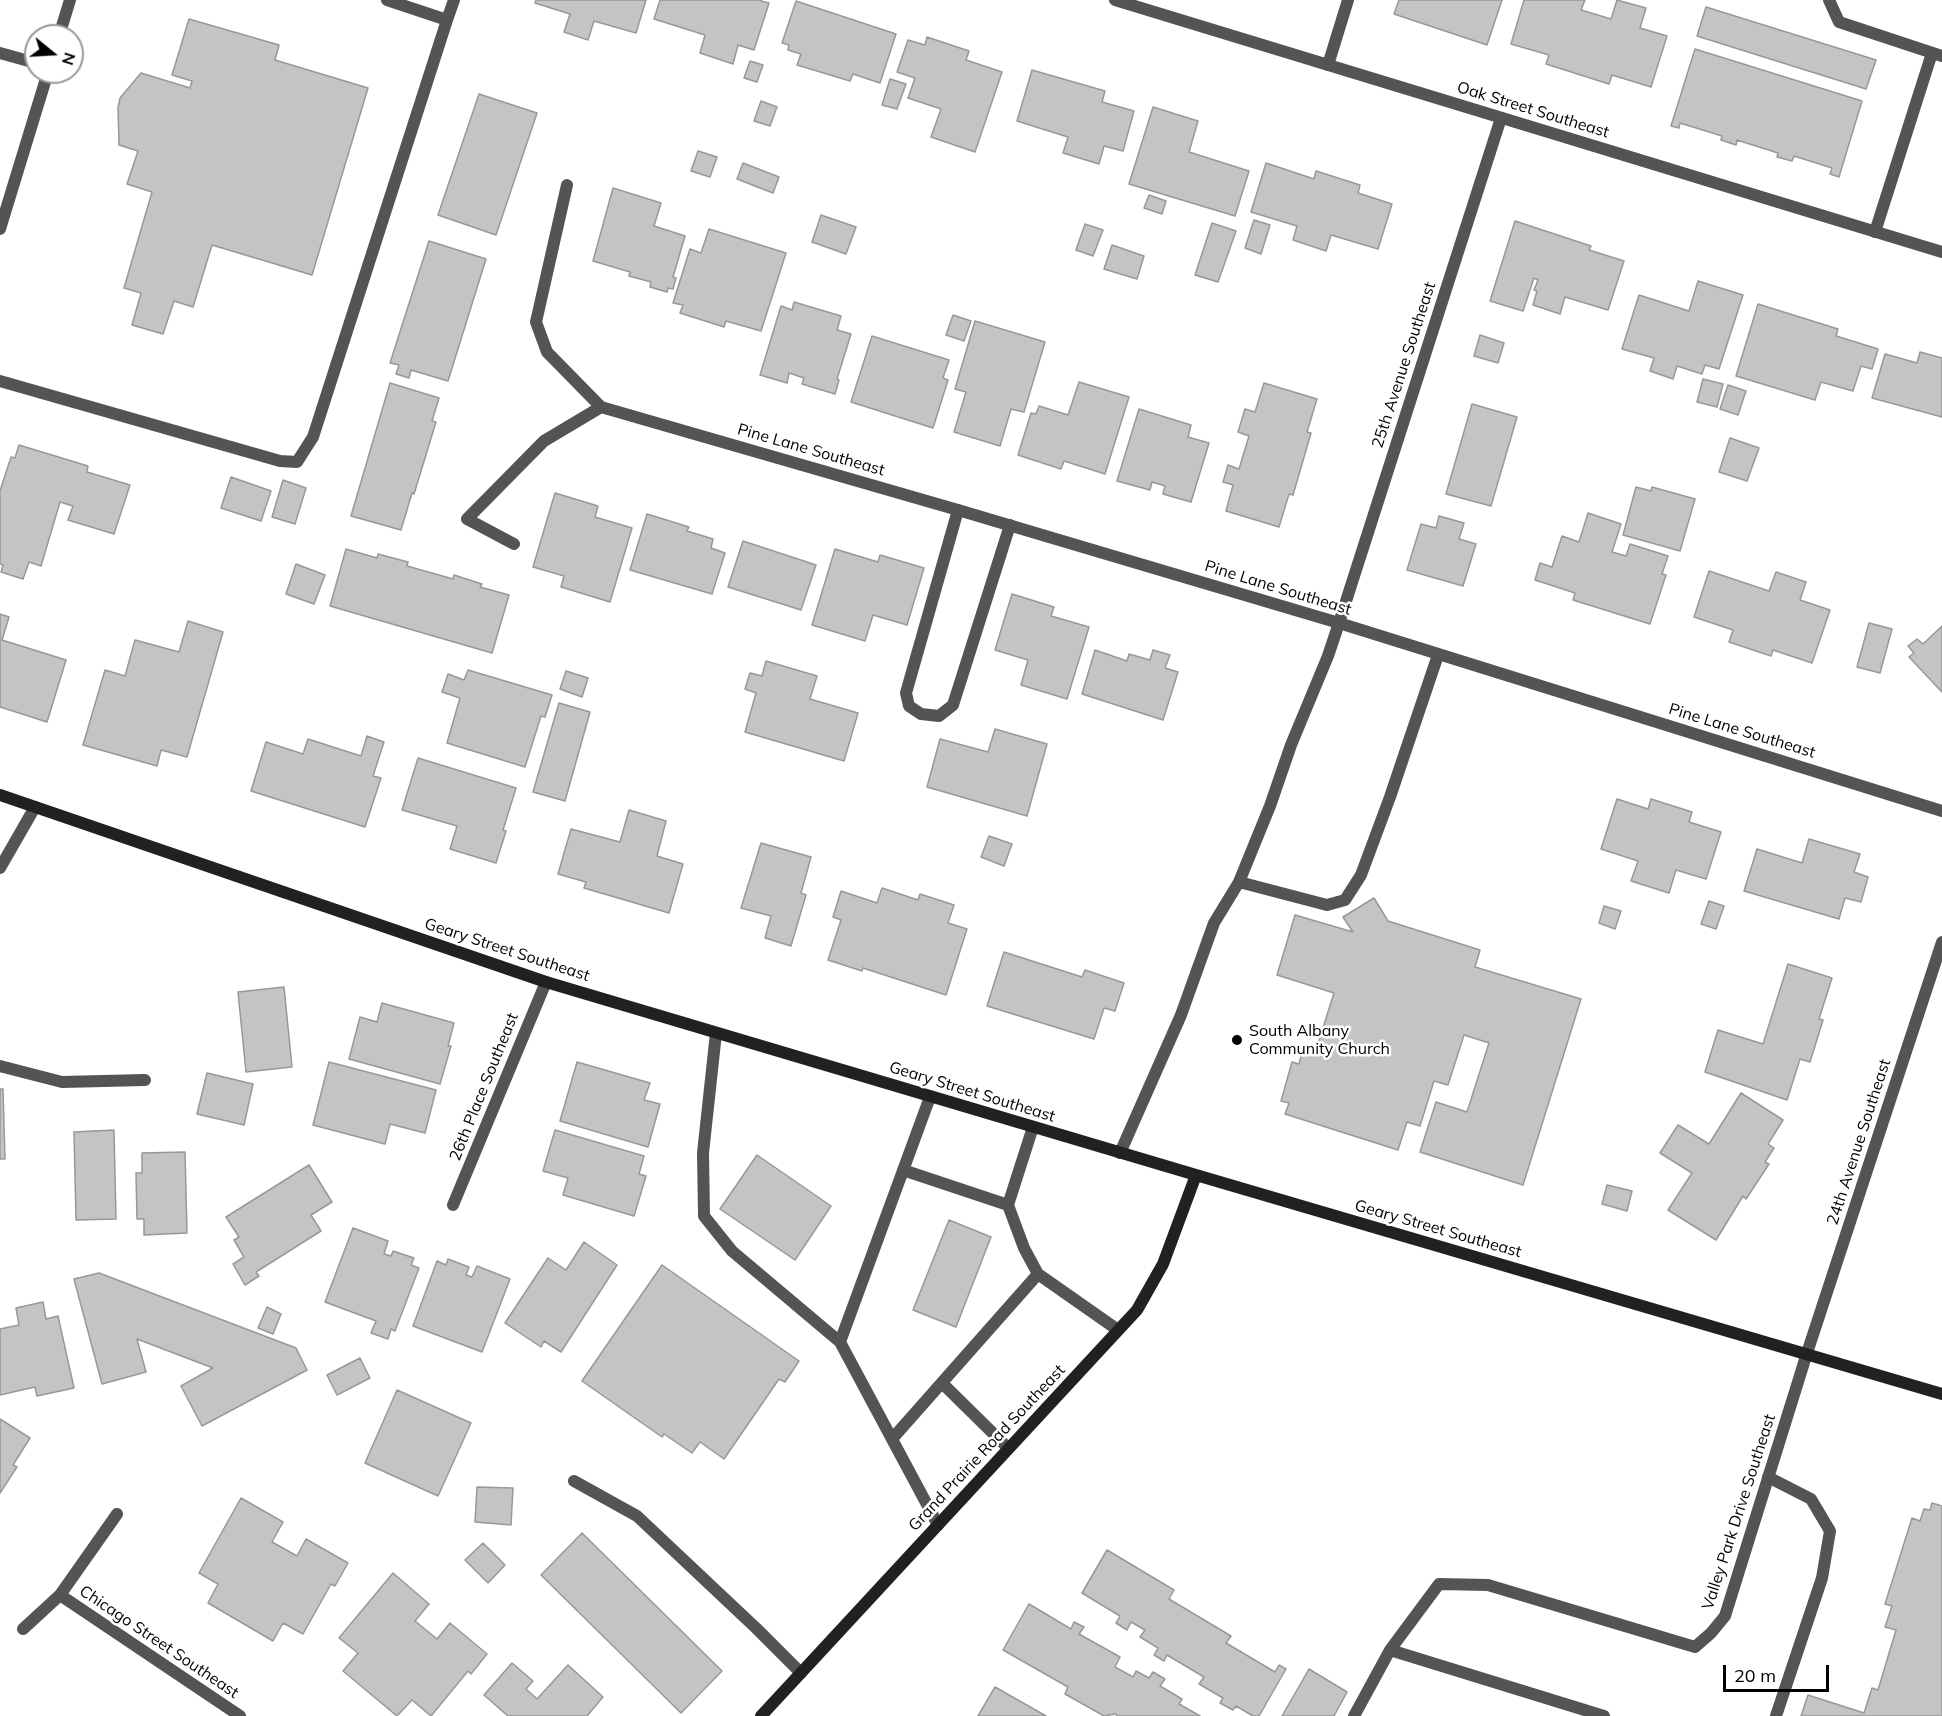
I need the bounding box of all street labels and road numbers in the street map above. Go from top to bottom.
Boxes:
street label: Oak Street Southeast [1455,78,1611,142]
street label: 25th Avenue Southeast [1368,280,1440,450]
street label: Pine Lane Southeast [735,420,887,480]
street label: Pine Lane Southeast [1202,557,1354,619]
street label: Pine Lane Southeast [1666,700,1818,762]
street label: Geary Street Southeast [422,914,592,986]
street label: 26th Place Southeast [446,1010,522,1164]
street label: 24th Avenue Southeast [1823,1057,1895,1227]
street label: Geary Street Southeast [887,1058,1057,1126]
street label: Geary Street Southeast [1352,1196,1524,1262]
street label: Grand Prairie Road Southeast [905,1361,1069,1535]
street label: Valley Park Drive Southeast [1698,1412,1780,1612]
street label: Chicago Street Southeast [76,1581,242,1703]

